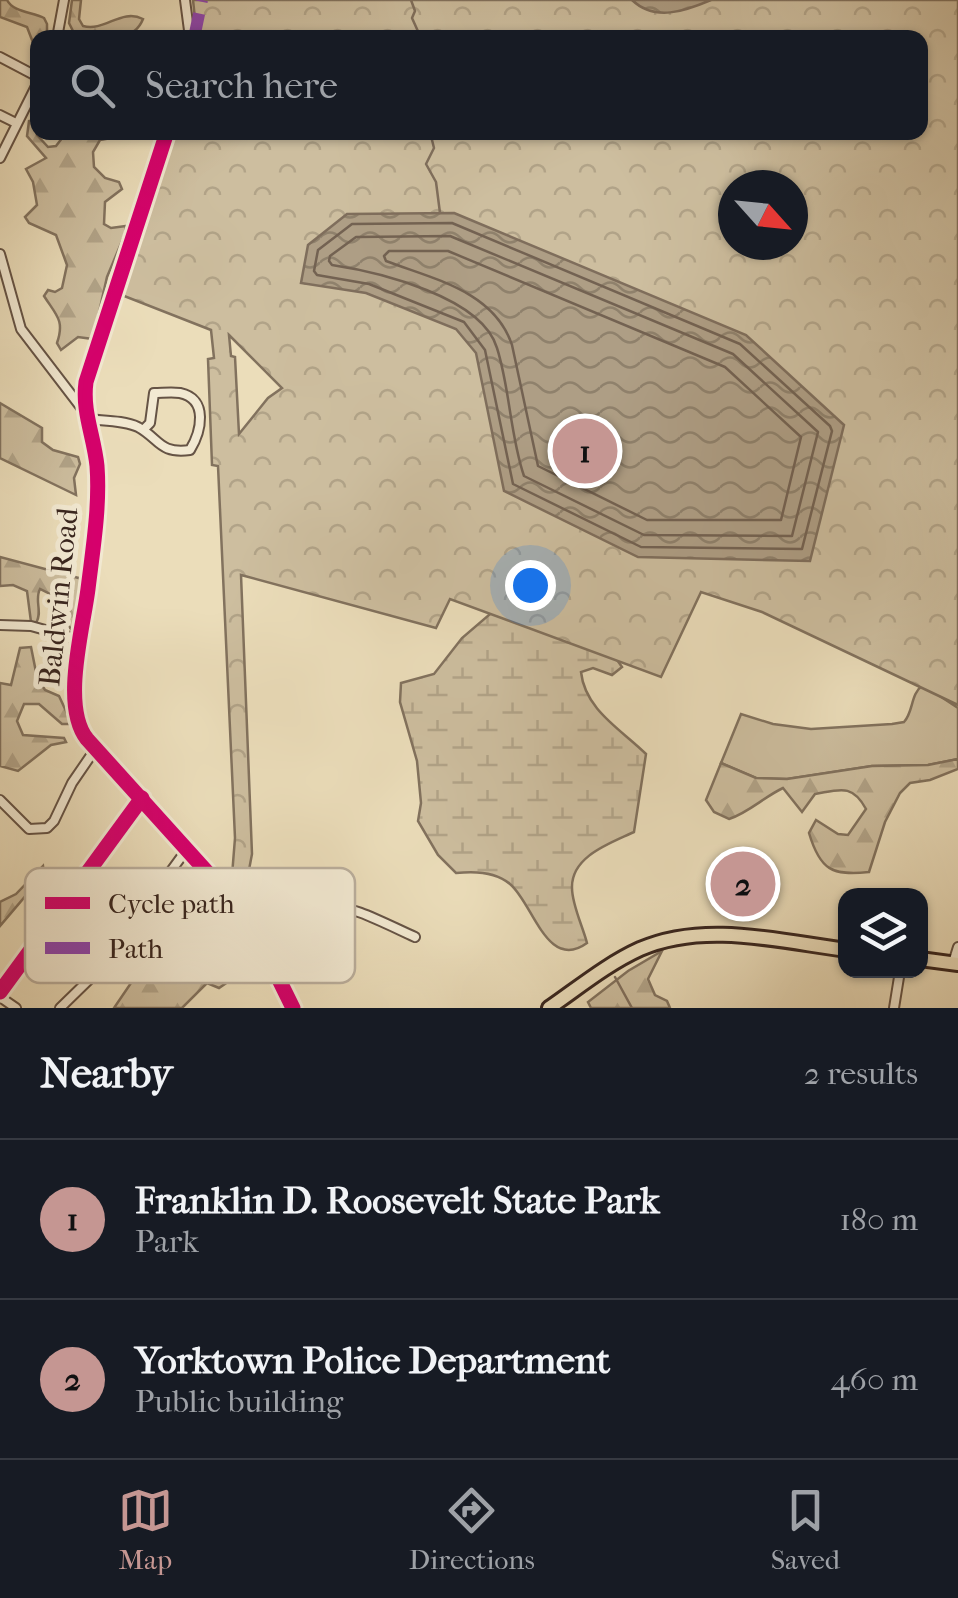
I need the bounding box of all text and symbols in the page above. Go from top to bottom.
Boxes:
search box [30,30,928,140]
icon: search [65,58,120,113]
text: Search here [145,63,338,108]
north arrow [718,170,808,260]
pin: 1 [552,414,618,488]
street label: Baldwin Road [32,505,86,688]
your location [505,560,556,611]
pin: 2 [710,846,776,922]
legend [25,868,355,983]
text: Cycle path [108,887,235,920]
map controls [838,888,928,978]
button: layers [838,888,928,978]
text: Path [108,932,164,965]
text: Nearby [40,1049,172,1098]
text: 2 results [804,1055,918,1092]
text: Franklin D. Roosevelt State Park [135,1178,660,1223]
text: 1 [67,1201,78,1238]
text: 180 m [839,1201,918,1238]
text: Park [135,1223,199,1260]
text: Yorktown Police Department [135,1338,610,1383]
text: 2 [64,1361,81,1398]
text: 460 m [831,1361,918,1398]
text: Public building [135,1383,343,1420]
tab: Map [118,1483,173,1576]
tab: Directions [409,1483,535,1576]
tab: Saved [771,1483,840,1576]

